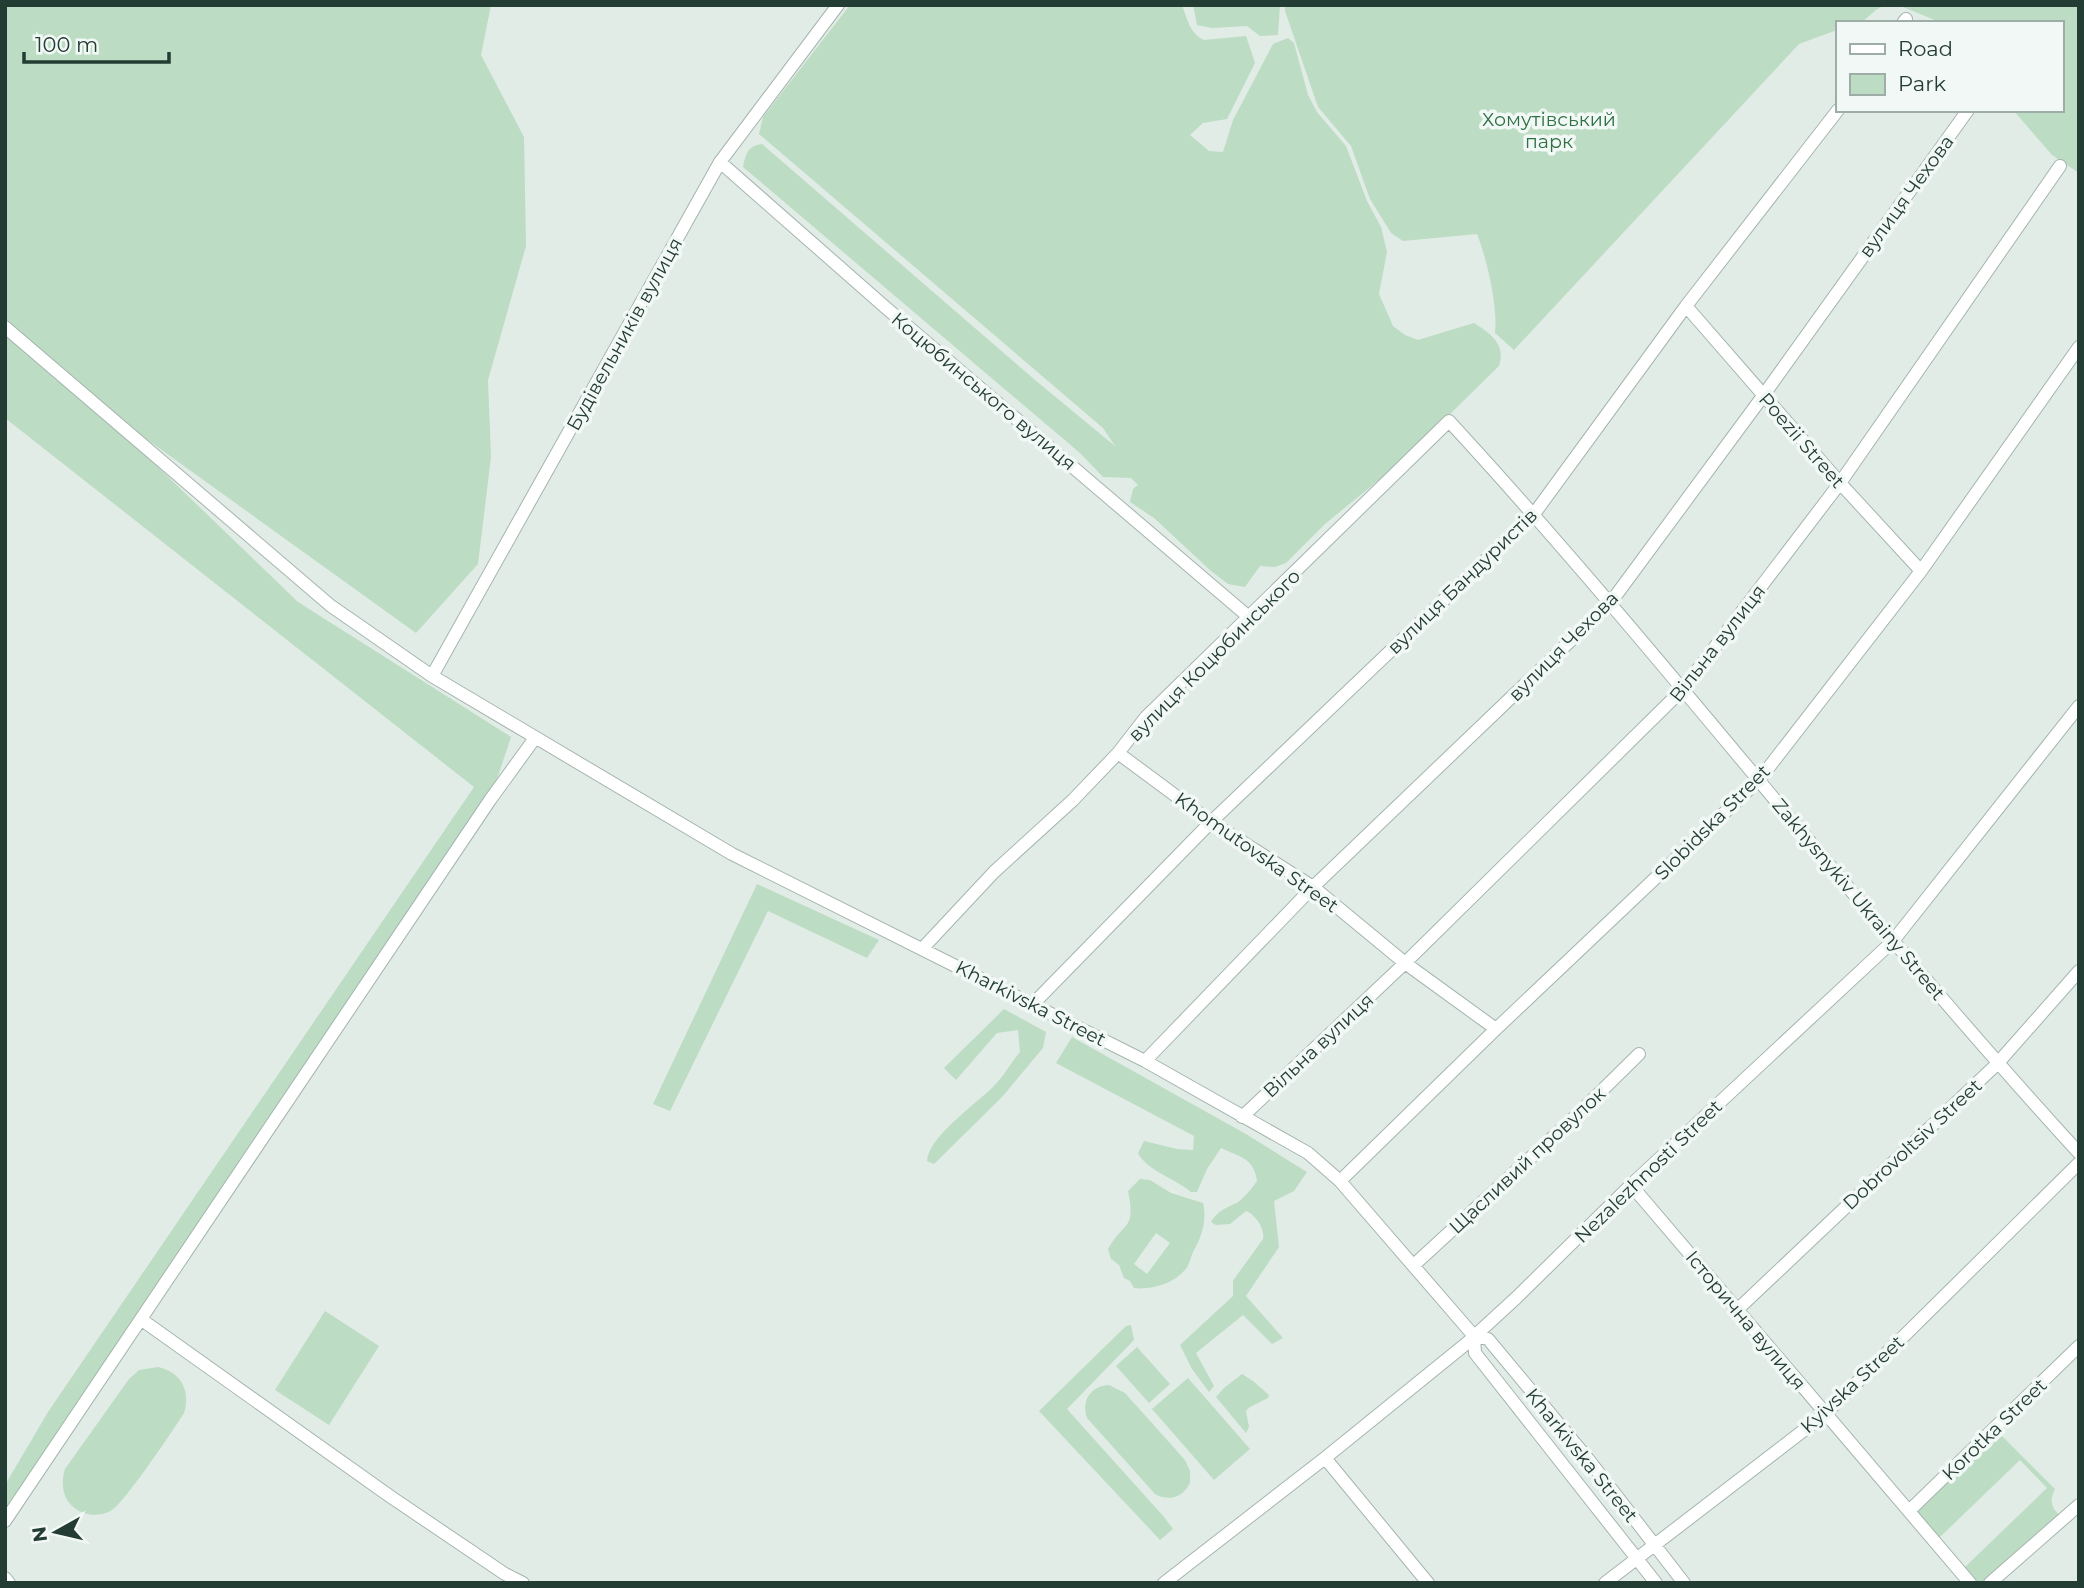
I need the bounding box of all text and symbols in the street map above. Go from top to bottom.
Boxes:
scale bar [24,21,170,65]
legend [1836,21,2063,112]
text: 100 m [35,32,98,57]
text: Road [1898,36,1953,61]
text: Park [1898,71,1946,96]
park label: Хомутівський парк [1482,108,1616,153]
street label: вулиця Чехова [1854,131,1959,262]
street label: Будівельників вулиця [562,234,687,435]
street label: Коцюбинського вулиця [887,307,1081,475]
street label: Poezii Street [1754,388,1850,493]
street label: вулиця Бандуристів [1383,504,1542,659]
street label: вулиця Коцюбинського [1124,565,1305,746]
street label: Вільна вулиця [1665,580,1770,706]
street label: вулиця Чехова [1504,587,1623,706]
street label: Slobidska Street [1650,760,1775,885]
street label: Khomutovska Street [1170,787,1343,918]
street label: Zakhysnykiv Ukrainy Street [1768,794,1950,1005]
street label: Kharkivska Street [952,956,1110,1051]
street label: Вільна вулиця [1258,988,1378,1102]
street label: Dobrovoltsiv Street [1838,1074,1987,1215]
street label: Щасливий провулок [1444,1082,1610,1239]
street label: Nezalezhnosti Street [1570,1095,1727,1248]
street label: Історична вулиця [1681,1246,1811,1395]
street label: Kyivska Street [1796,1330,1909,1438]
street label: Korotka Street [1937,1373,2052,1485]
street label: Kharkivska Street [1521,1384,1643,1527]
north arrow [21,1497,91,1567]
text: N [27,1525,52,1544]

